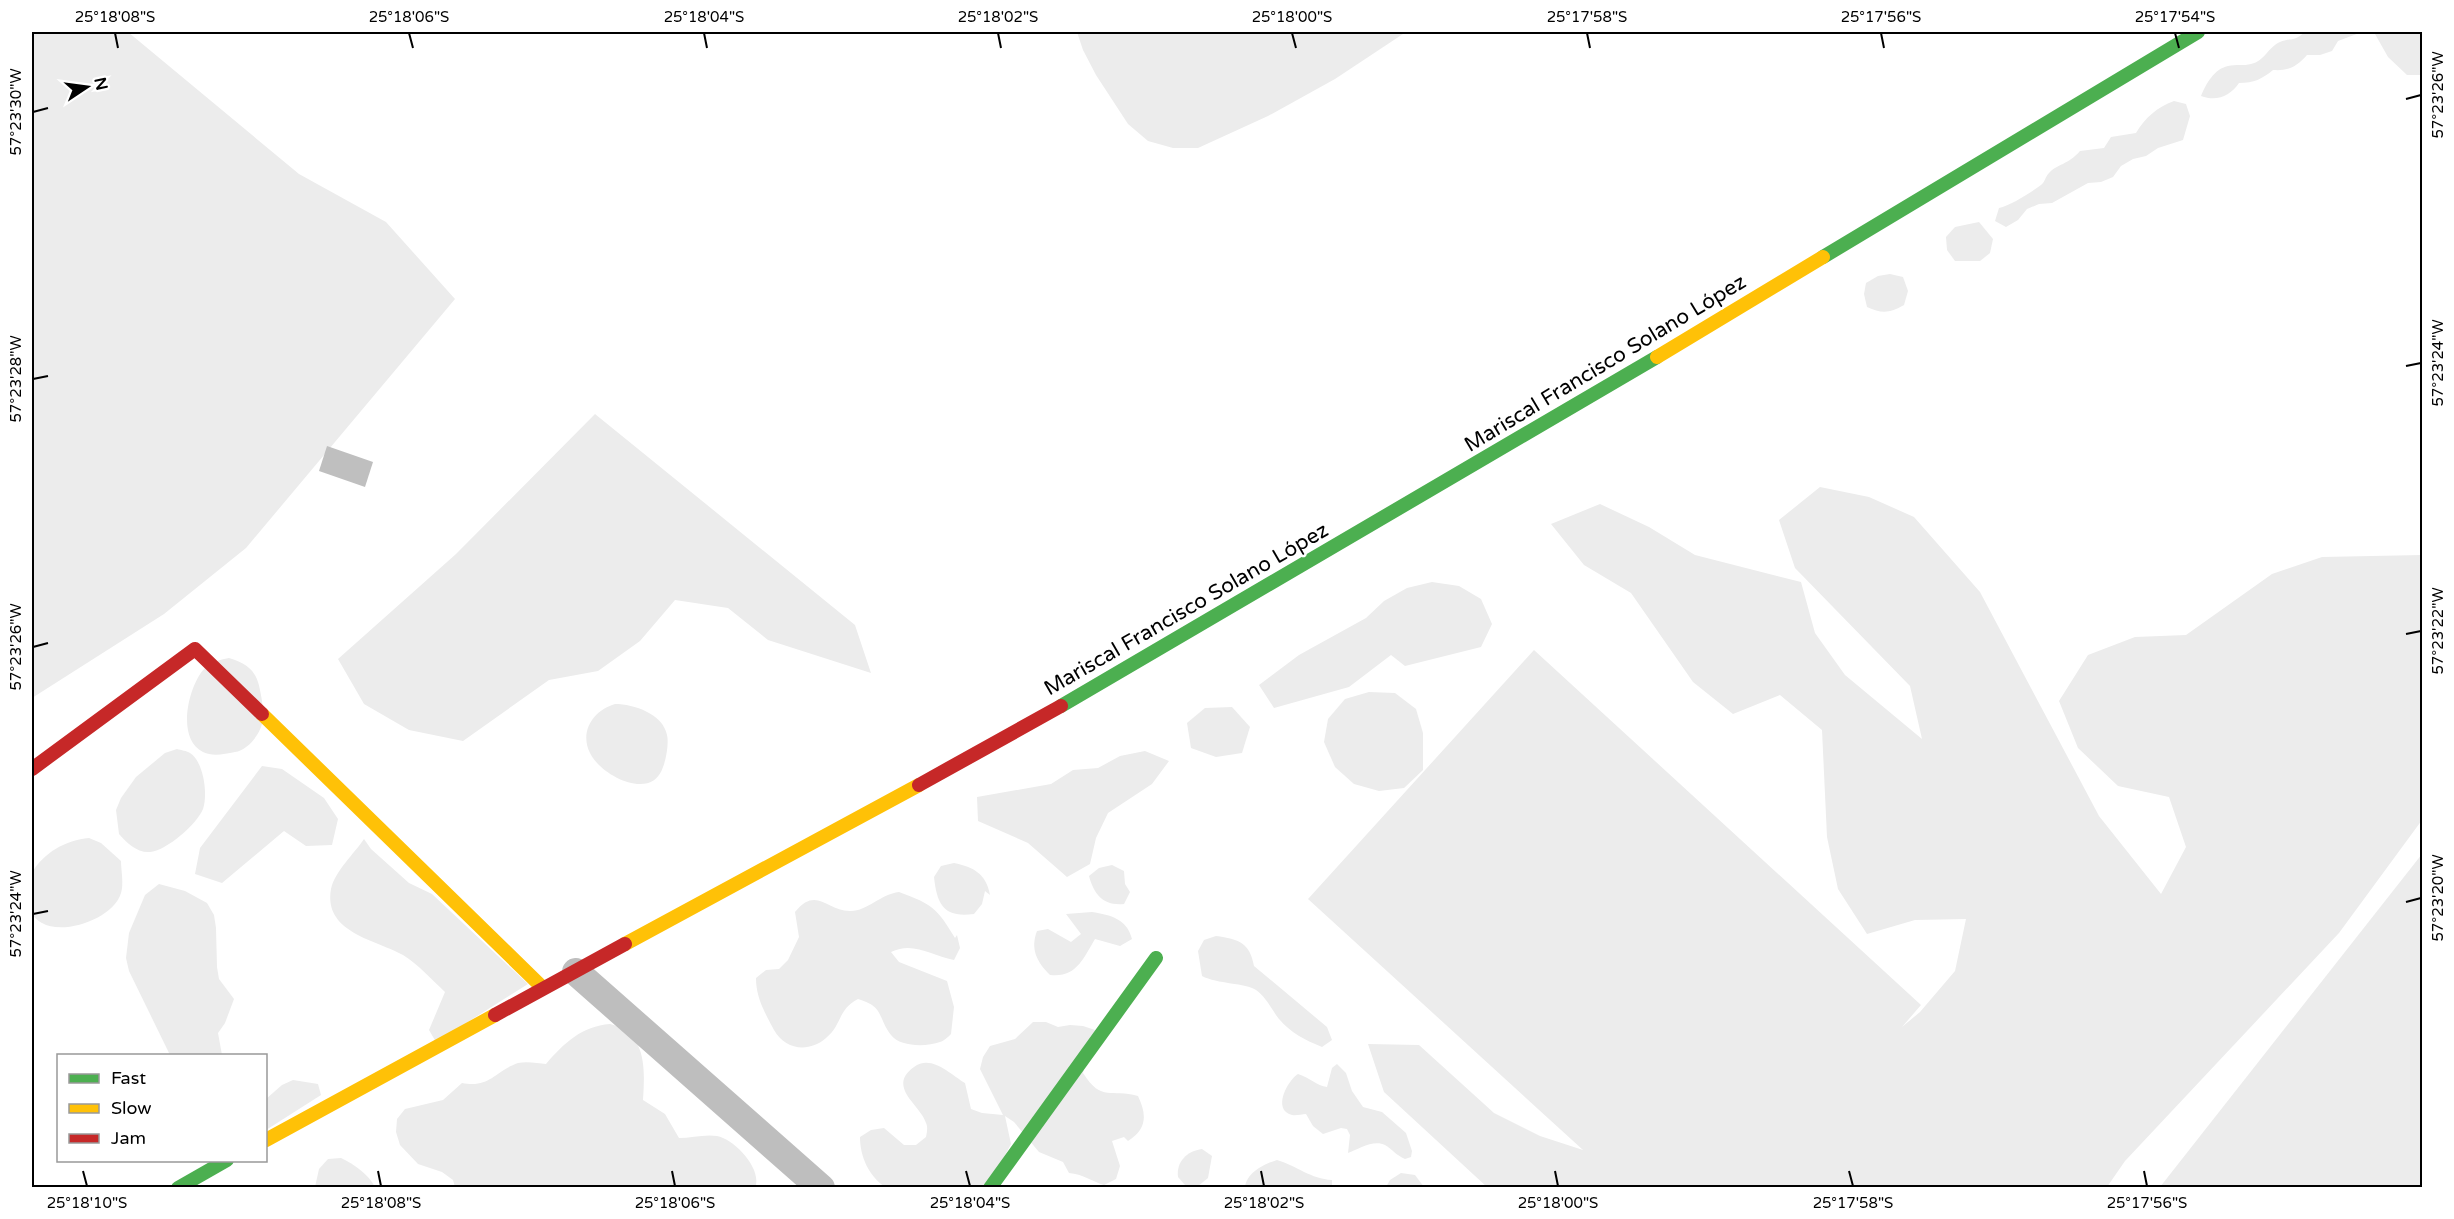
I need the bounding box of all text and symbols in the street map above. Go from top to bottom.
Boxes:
text: 25°18'08"S [75,8,155,26]
text: 25°18'06"S [369,8,449,26]
text: 25°18'04"S [664,8,744,26]
text: 25°18'02"S [958,8,1038,26]
text: 25°18'00"S [1252,8,1332,26]
text: 25°17'58"S [1547,8,1627,26]
text: 25°17'56"S [1841,8,1921,26]
text: 25°17'54"S [2135,8,2215,26]
text: 57°23'26"W [2429,51,2447,139]
north arrow [57,57,117,117]
text: 57°23'30"W [7,68,25,156]
text: N [89,75,112,92]
street label: Mariscal Francisco Solano López [1460,269,1751,458]
text: 57°23'24"W [2429,319,2447,407]
text: 57°23'28"W [7,335,25,423]
street label: Mariscal Francisco Solano López [1040,518,1333,701]
text: 57°23'22"W [2429,587,2447,675]
text: 57°23'26"W [7,603,25,691]
text: 57°23'20"W [2429,854,2447,942]
text: 57°23'24"W [7,870,25,958]
legend [57,1054,267,1162]
text: Fast [111,1067,146,1089]
text: Slow [111,1097,152,1119]
text: Jam [111,1127,146,1149]
text: 25°18'10"S [47,1194,127,1212]
text: 25°18'08"S [341,1194,421,1212]
text: 25°18'06"S [635,1194,715,1212]
text: 25°18'04"S [930,1194,1010,1212]
text: 25°18'02"S [1224,1194,1304,1212]
text: 25°18'00"S [1518,1194,1598,1212]
text: 25°17'58"S [1813,1194,1893,1212]
text: 25°17'56"S [2107,1194,2187,1212]

